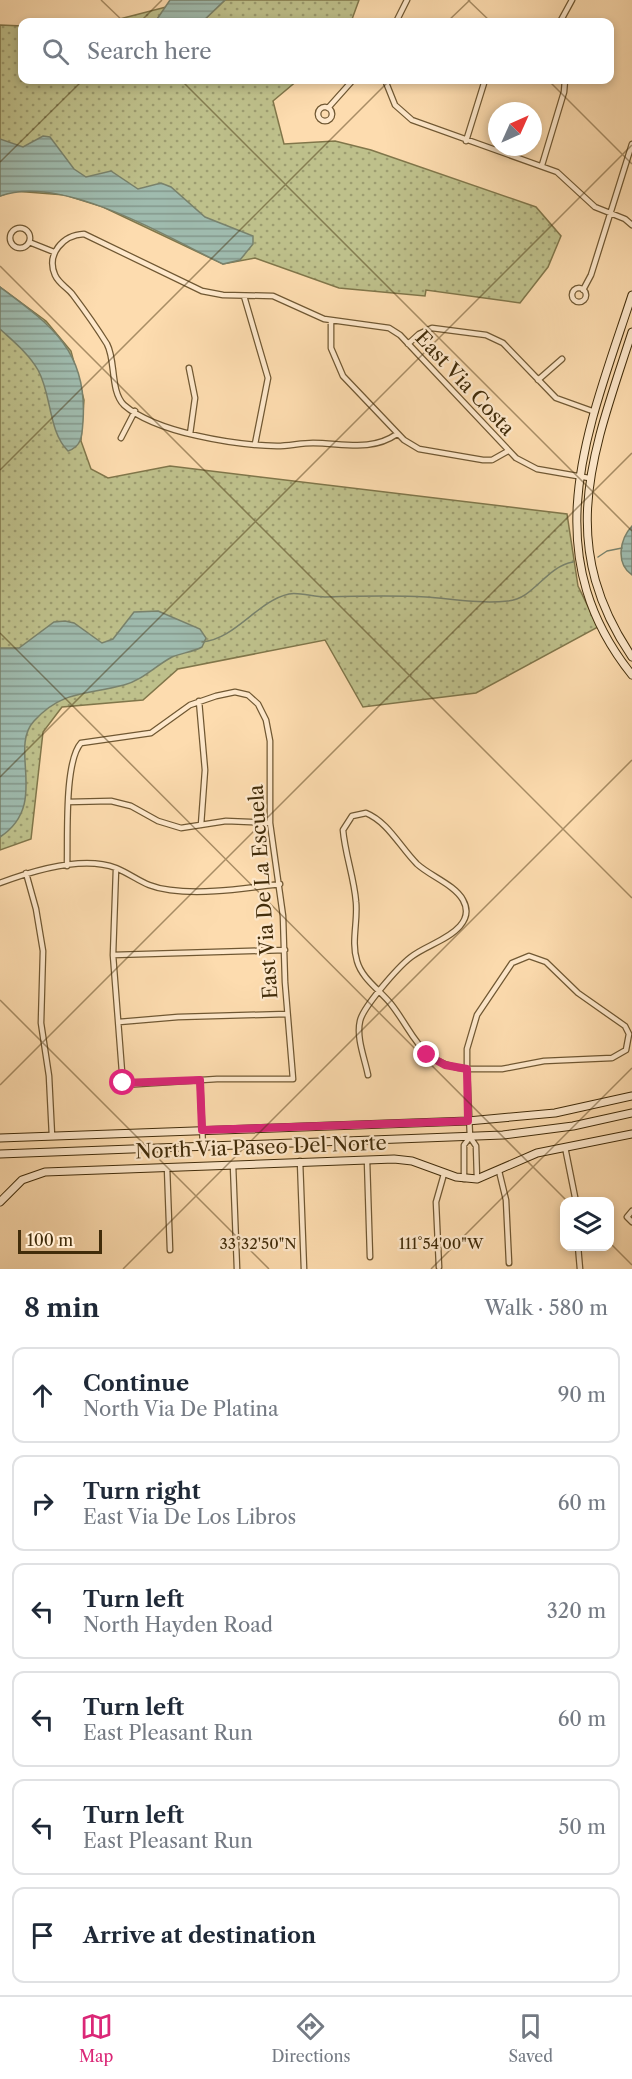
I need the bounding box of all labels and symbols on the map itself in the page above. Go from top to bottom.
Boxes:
north arrow [488,102,542,156]
street label: East Via Costa [410,326,520,441]
street label: East Via De La Escuela [243,783,282,1000]
route end [413,1041,439,1067]
route start [109,1069,135,1095]
street label: North Via Paseo Del Norte [135,1131,387,1163]
scale bar [18,1227,102,1254]
text: 33°32'50"N [219,1234,297,1253]
text: 111°54'00"W [399,1234,484,1253]

